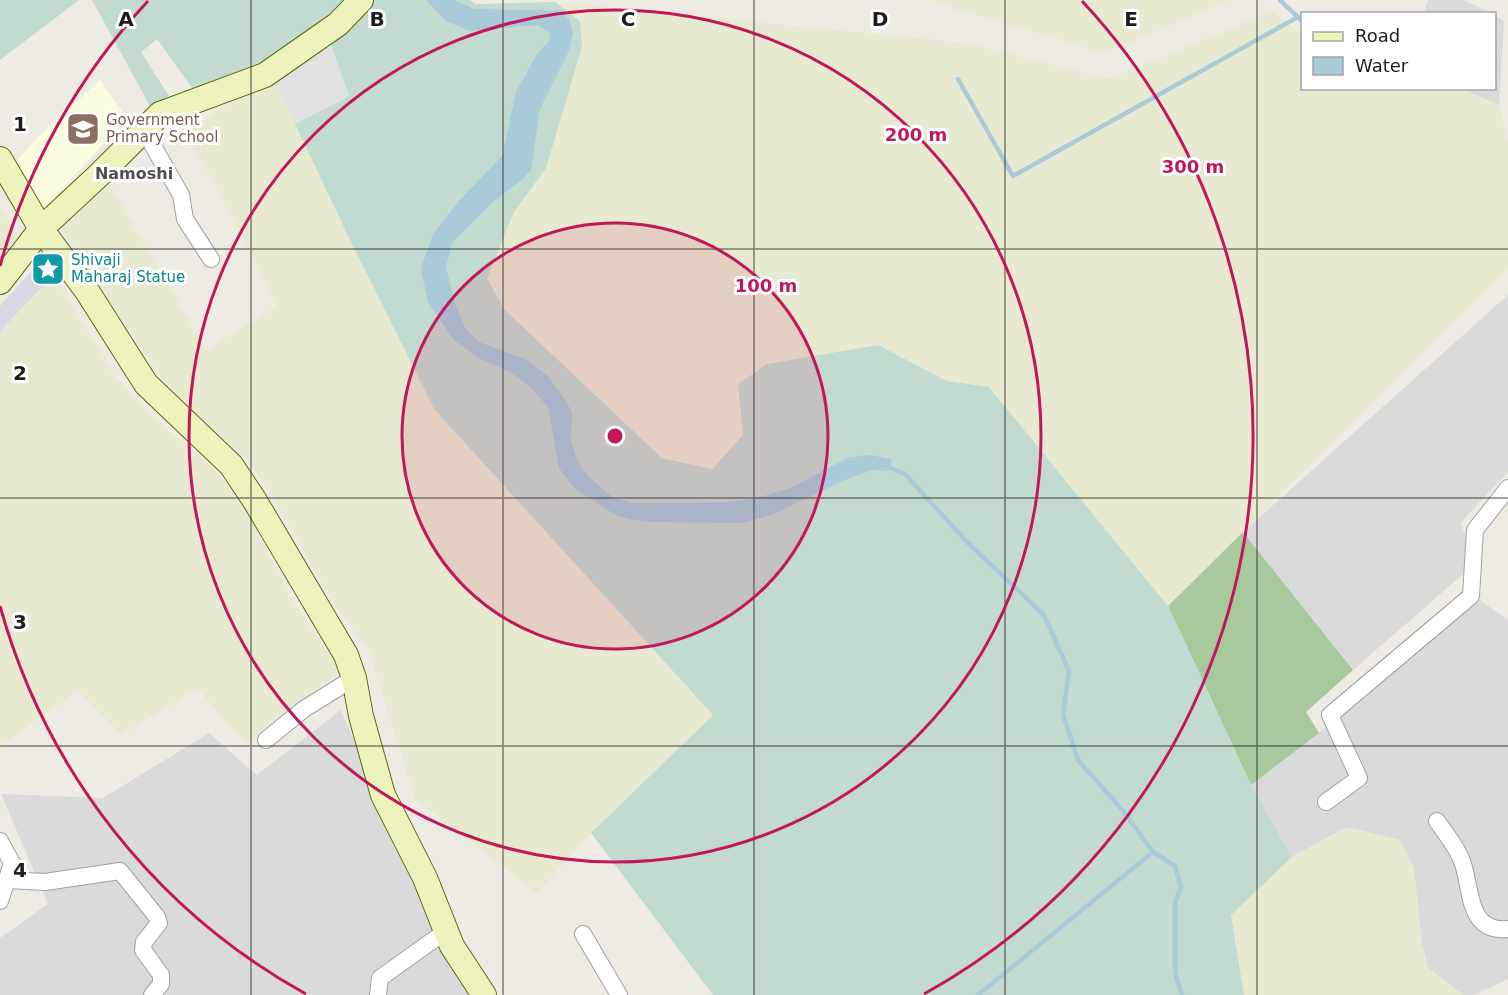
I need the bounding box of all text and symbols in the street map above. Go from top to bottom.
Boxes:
text: A [118,7,134,31]
text: B [369,7,385,31]
text: C [621,7,635,31]
text: D [872,7,888,31]
text: E [1124,7,1138,31]
legend [1301,12,1496,90]
text: Road [1355,25,1400,46]
text: Water [1355,55,1409,76]
school or university icon: Government Primary School [65,111,101,147]
place label: Government Primary School [106,111,219,146]
text: 1 [13,112,27,136]
text: 200 m [885,124,947,145]
text: 300 m [1162,156,1224,177]
district label: Namoshi [95,164,173,183]
place icon: Shivaji Maharaj Statue [30,251,66,287]
place label: Shivaji Maharaj Statue [71,251,185,286]
text: 100 m [735,275,797,296]
text: 2 [13,361,27,385]
centre of rings [605,426,625,446]
text: 3 [13,610,27,634]
text: 4 [13,858,27,882]

